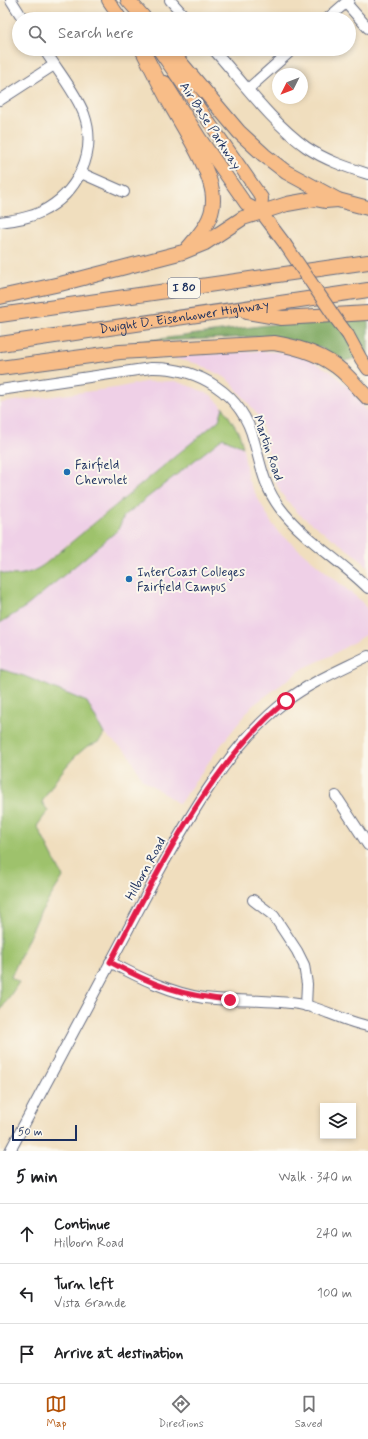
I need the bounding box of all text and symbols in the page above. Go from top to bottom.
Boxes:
search box [12,12,356,56]
icon: search [26,23,48,45]
text: Search here [58,24,134,44]
north arrow [272,68,308,104]
street label: Air Base Parkway [175,79,245,173]
road number: I 80 [168,278,200,298]
street label: Dwight D. Eisenhower Highway [98,296,270,338]
street label: Martin Road [249,413,287,483]
place label: Fairfield Chevrolet [75,457,128,489]
marker: Fairfield Chevrolet [62,467,72,477]
place label: InterCoast Colleges Fairfield Campus [137,564,245,596]
marker: InterCoast Colleges Fairfield Campus [124,574,134,584]
route start [277,692,295,710]
street label: Hilborn Road [122,834,170,904]
route end [221,991,239,1009]
map controls [320,1103,356,1139]
button: layers [320,1103,356,1139]
scale bar [12,1123,77,1142]
text: 50 m [18,1125,43,1139]
text: 5 min [16,1166,58,1188]
text: Walk · 340 m [278,1169,352,1186]
text: Continue [54,1215,110,1235]
icon: ahead [16,1223,38,1245]
text: 240 m [316,1225,352,1242]
text: Hilborn Road [54,1235,124,1252]
text: Turn left [54,1275,114,1295]
icon: left [16,1283,38,1305]
text: 100 m [317,1285,352,1302]
text: Vista Grande [54,1295,126,1312]
icon: arrive [16,1343,38,1365]
text: Arrive at destination [54,1344,183,1364]
tab: Map [45,1393,67,1431]
tab: Directions [158,1393,204,1431]
tab: Saved [295,1393,322,1431]

